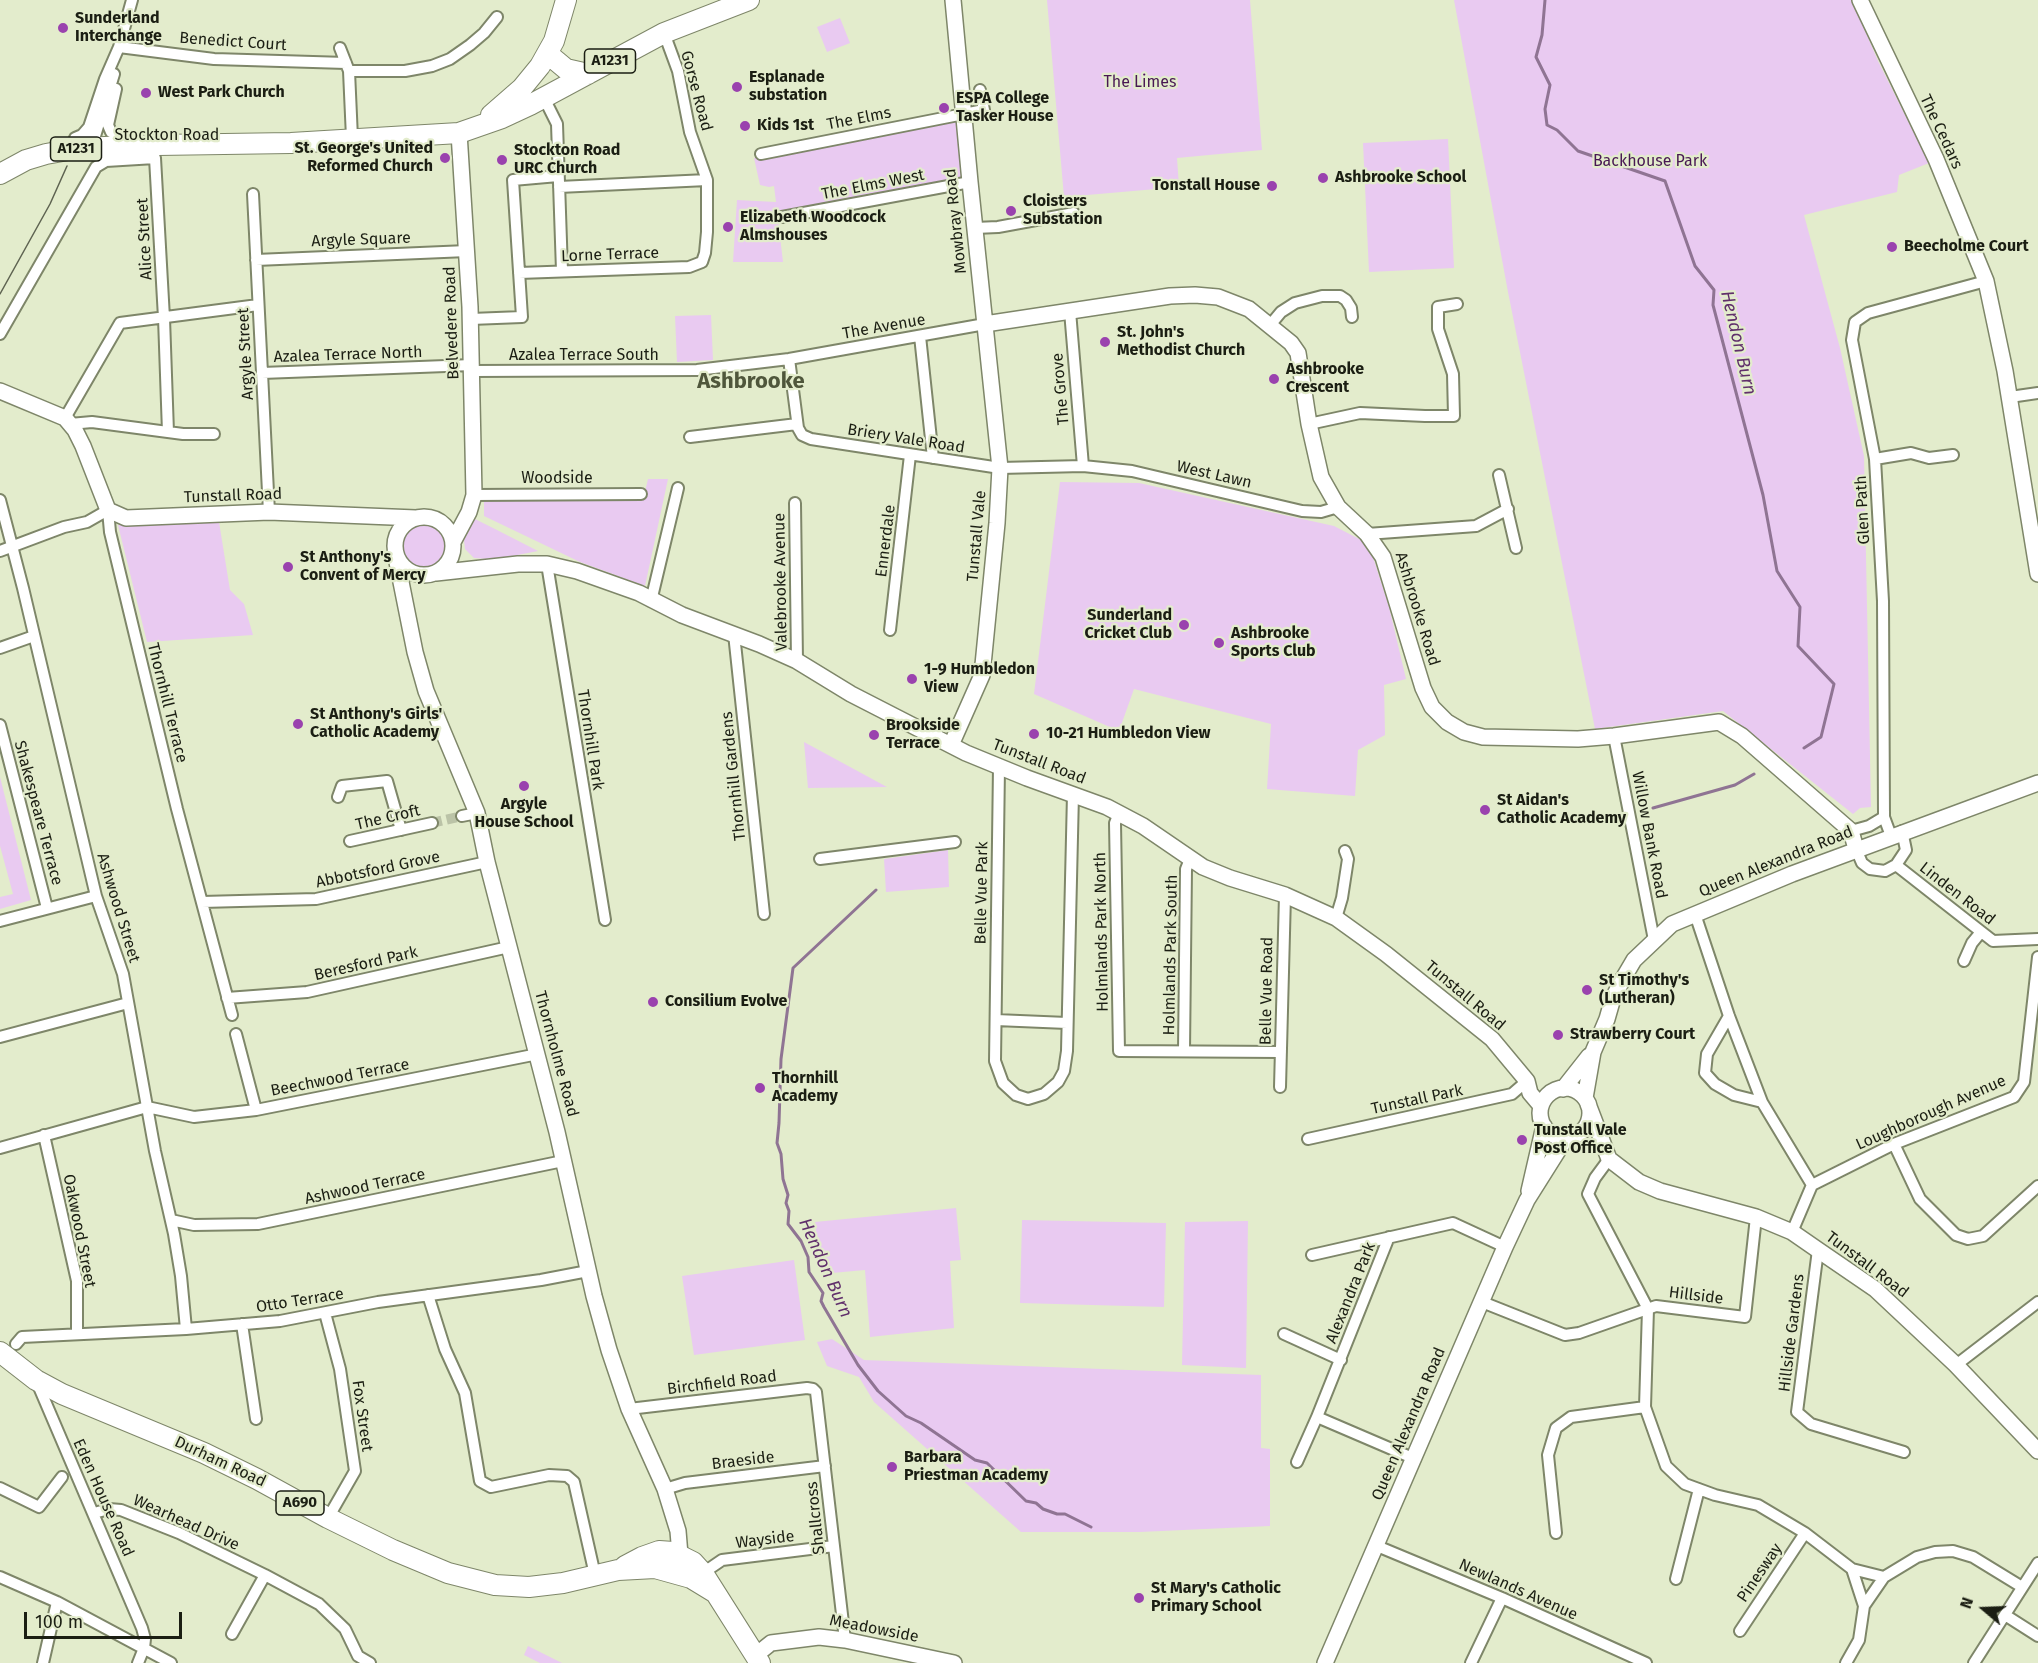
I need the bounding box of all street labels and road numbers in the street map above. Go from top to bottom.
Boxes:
street label: Benedict Court [179,29,287,55]
road number: A1231 [584,49,636,73]
street label: Gorse Road [676,49,716,133]
street label: The Cedars [1915,92,1967,172]
street label: The Elms [825,103,893,135]
street label: Stockton Road [115,126,219,146]
road number: A1231 [50,137,101,161]
street label: The Elms West [820,166,926,204]
street label: Mowbray Road [941,167,971,275]
street label: Alice Street [133,198,157,280]
street label: Argyle Square [311,229,411,251]
street label: Lorne Terrace [561,244,659,266]
street label: Belvedere Road [440,266,464,380]
street label: Argyle Street [234,307,258,401]
street label: The Avenue [841,310,927,344]
street label: Azalea Terrace North [273,343,423,367]
street label: Azalea Terrace South [509,346,659,366]
street label: The Grove [1048,352,1074,426]
street label: Briery Vale Road [846,420,966,458]
street label: West Lawn [1175,457,1253,493]
street label: Woodside [521,469,593,489]
street label: Glen Path [1852,475,1874,545]
street label: Tunstall Road [183,485,283,507]
street label: Tunstall Vale [963,489,991,583]
street label: Ennerdale [872,504,900,578]
street label: Valebrooke Avenue [770,513,792,651]
street label: Ashbrooke Road [1391,550,1443,668]
street label: Thornhill Terrace [143,641,191,765]
street label: Thornhill Park [573,688,607,792]
street label: Thornhill Gardens [718,711,750,841]
street label: Tunstall Road [990,735,1088,789]
street label: Shakespeare Terrace [9,738,67,888]
street label: Willow Bank Road [1627,770,1671,900]
street label: The Croft [354,801,422,835]
street label: Queen Alexandra Road [1696,822,1856,902]
street label: Belle Vue Park [972,841,992,945]
street label: Abbotsford Grove [314,847,442,893]
street label: Ashwood Street [92,851,144,965]
street label: Holmlands Park North [1091,852,1113,1012]
street label: Linden Road [1915,859,1999,929]
street label: Holmlands Park South [1160,874,1182,1036]
street label: Belle Vue Road [1256,937,1278,1045]
street label: Beresford Park [312,943,420,985]
street label: Tunstall Road [1421,957,1509,1035]
street label: Thornholme Road [530,989,582,1119]
street label: Beechwood Terrace [269,1055,411,1101]
street label: Loughborough Avenue [1853,1071,2009,1155]
street label: Tunstall Park [1369,1081,1465,1119]
street label: Ashwood Terrace [303,1165,427,1209]
street label: Oakwood Street [59,1173,99,1289]
street label: Tunstall Road [1822,1228,1912,1302]
street label: Alexandra Park [1322,1240,1380,1346]
street label: Hillside Gardens [1775,1273,1809,1393]
street label: Hillside [1668,1283,1724,1309]
street label: Otto Terrace [255,1285,345,1317]
street label: Queen Alexandra Road [1368,1345,1450,1503]
street label: Birchfield Road [666,1367,778,1399]
street label: Fox Street [347,1379,377,1453]
street label: Durham Road [171,1432,269,1492]
street label: Eden House Road [68,1436,138,1560]
street label: Braeside [711,1448,775,1474]
street label: Shallcross [803,1480,829,1556]
street label: Wearhead Drive [130,1491,242,1555]
road number: A690 [276,1491,324,1515]
street label: Wayside [734,1527,796,1553]
street label: Pinesway [1733,1540,1787,1606]
street label: Newlands Avenue [1456,1555,1580,1625]
street label: Meadowside [828,1611,920,1647]

